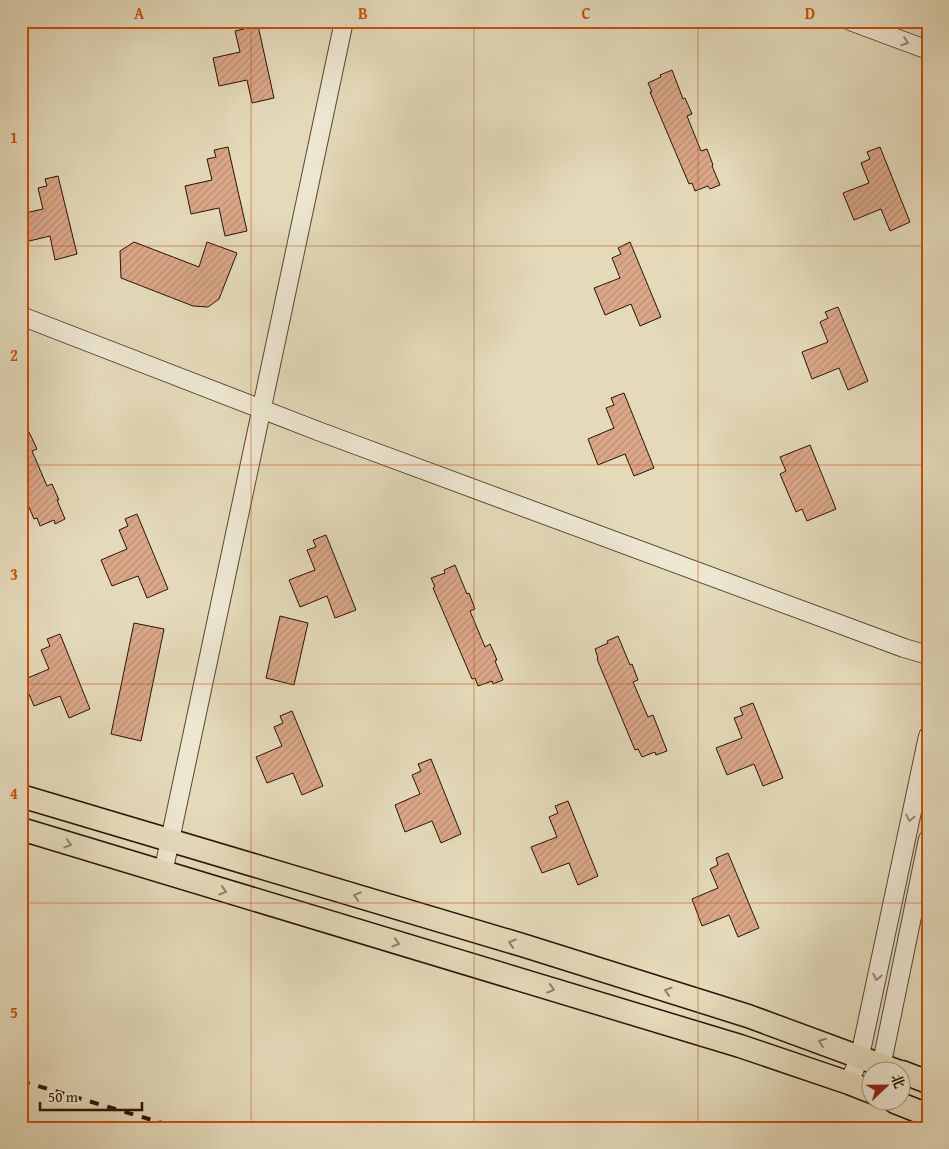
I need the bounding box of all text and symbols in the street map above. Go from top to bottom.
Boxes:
text: A [134,1,145,25]
text: B [358,1,368,25]
text: C [581,1,591,25]
text: D [805,1,815,25]
one-way arrow [900,36,909,46]
text: 1 [10,125,18,149]
text: 2 [10,343,18,367]
text: 3 [10,562,18,586]
text: 4 [10,781,18,805]
one-way arrow [906,814,916,823]
one-way arrow [63,838,72,848]
one-way arrow [219,885,227,895]
one-way arrow [353,892,361,902]
one-way arrow [391,937,399,947]
one-way arrow [509,938,517,948]
one-way arrow [872,973,883,982]
one-way arrow [547,984,555,994]
one-way arrow [664,986,672,996]
text: 5 [10,1000,18,1024]
one-way arrow [818,1038,826,1048]
north arrow [862,1062,912,1112]
text: 北 [886,1071,910,1091]
scale bar [40,1079,142,1111]
text: 50 m [48,1086,79,1107]

